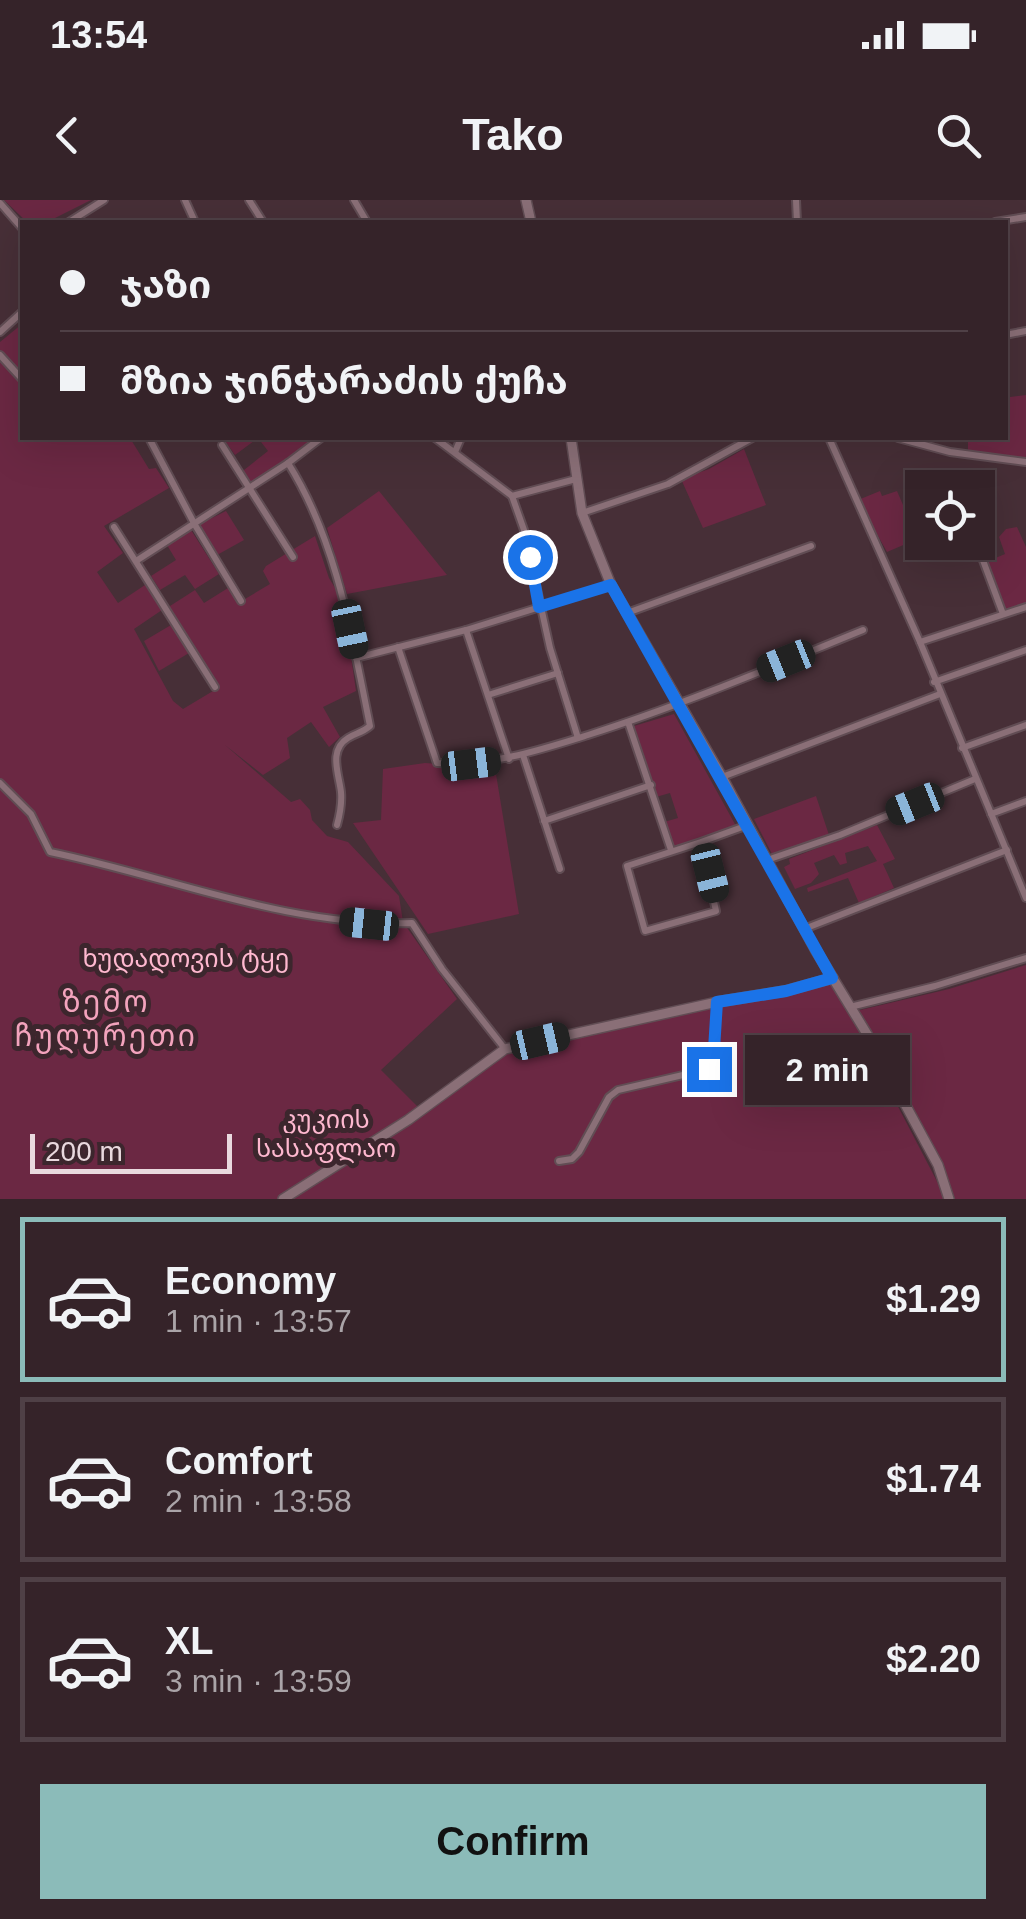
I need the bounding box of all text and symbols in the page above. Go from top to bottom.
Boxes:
text: 13:54 [50,14,147,56]
icon: back [40,108,95,163]
icon: search [931,108,986,163]
text: Tako [462,109,564,160]
text: ჯაზი [120,264,211,306]
text: მზია ჯინჭარაძის ქუჩა [120,360,568,402]
map controls [905,470,995,560]
button: locate [905,470,995,560]
route start [508,535,553,580]
car [329,597,371,661]
car [753,636,819,686]
car [439,745,503,783]
car [882,779,948,829]
car [688,840,732,906]
car [338,906,400,942]
park label: ხუდადოვის ტყე [82,944,290,974]
district label: ზემო ჩუღურეთი [15,985,197,1054]
car [507,1020,573,1062]
callout: 2 min [744,1034,909,1104]
route end [687,1047,732,1092]
text: 2 min [786,1052,869,1088]
park label: კუკიის სასაფლაო [256,1105,396,1164]
scale bar [30,1129,232,1174]
text: 200 m [45,1136,123,1167]
icon: car [45,1255,135,1345]
text: Economy [165,1260,336,1302]
text: $1.29 [886,1278,981,1320]
text: 1 min · 13:57 [165,1303,352,1339]
icon: car [45,1435,135,1525]
text: Comfort [165,1440,313,1482]
text: $1.74 [886,1458,981,1500]
text: 2 min · 13:58 [165,1483,352,1519]
icon: car [45,1615,135,1705]
text: XL [165,1620,214,1662]
text: $2.20 [886,1638,981,1680]
text: 3 min · 13:59 [165,1663,352,1699]
button: Confirm [40,1784,986,1899]

